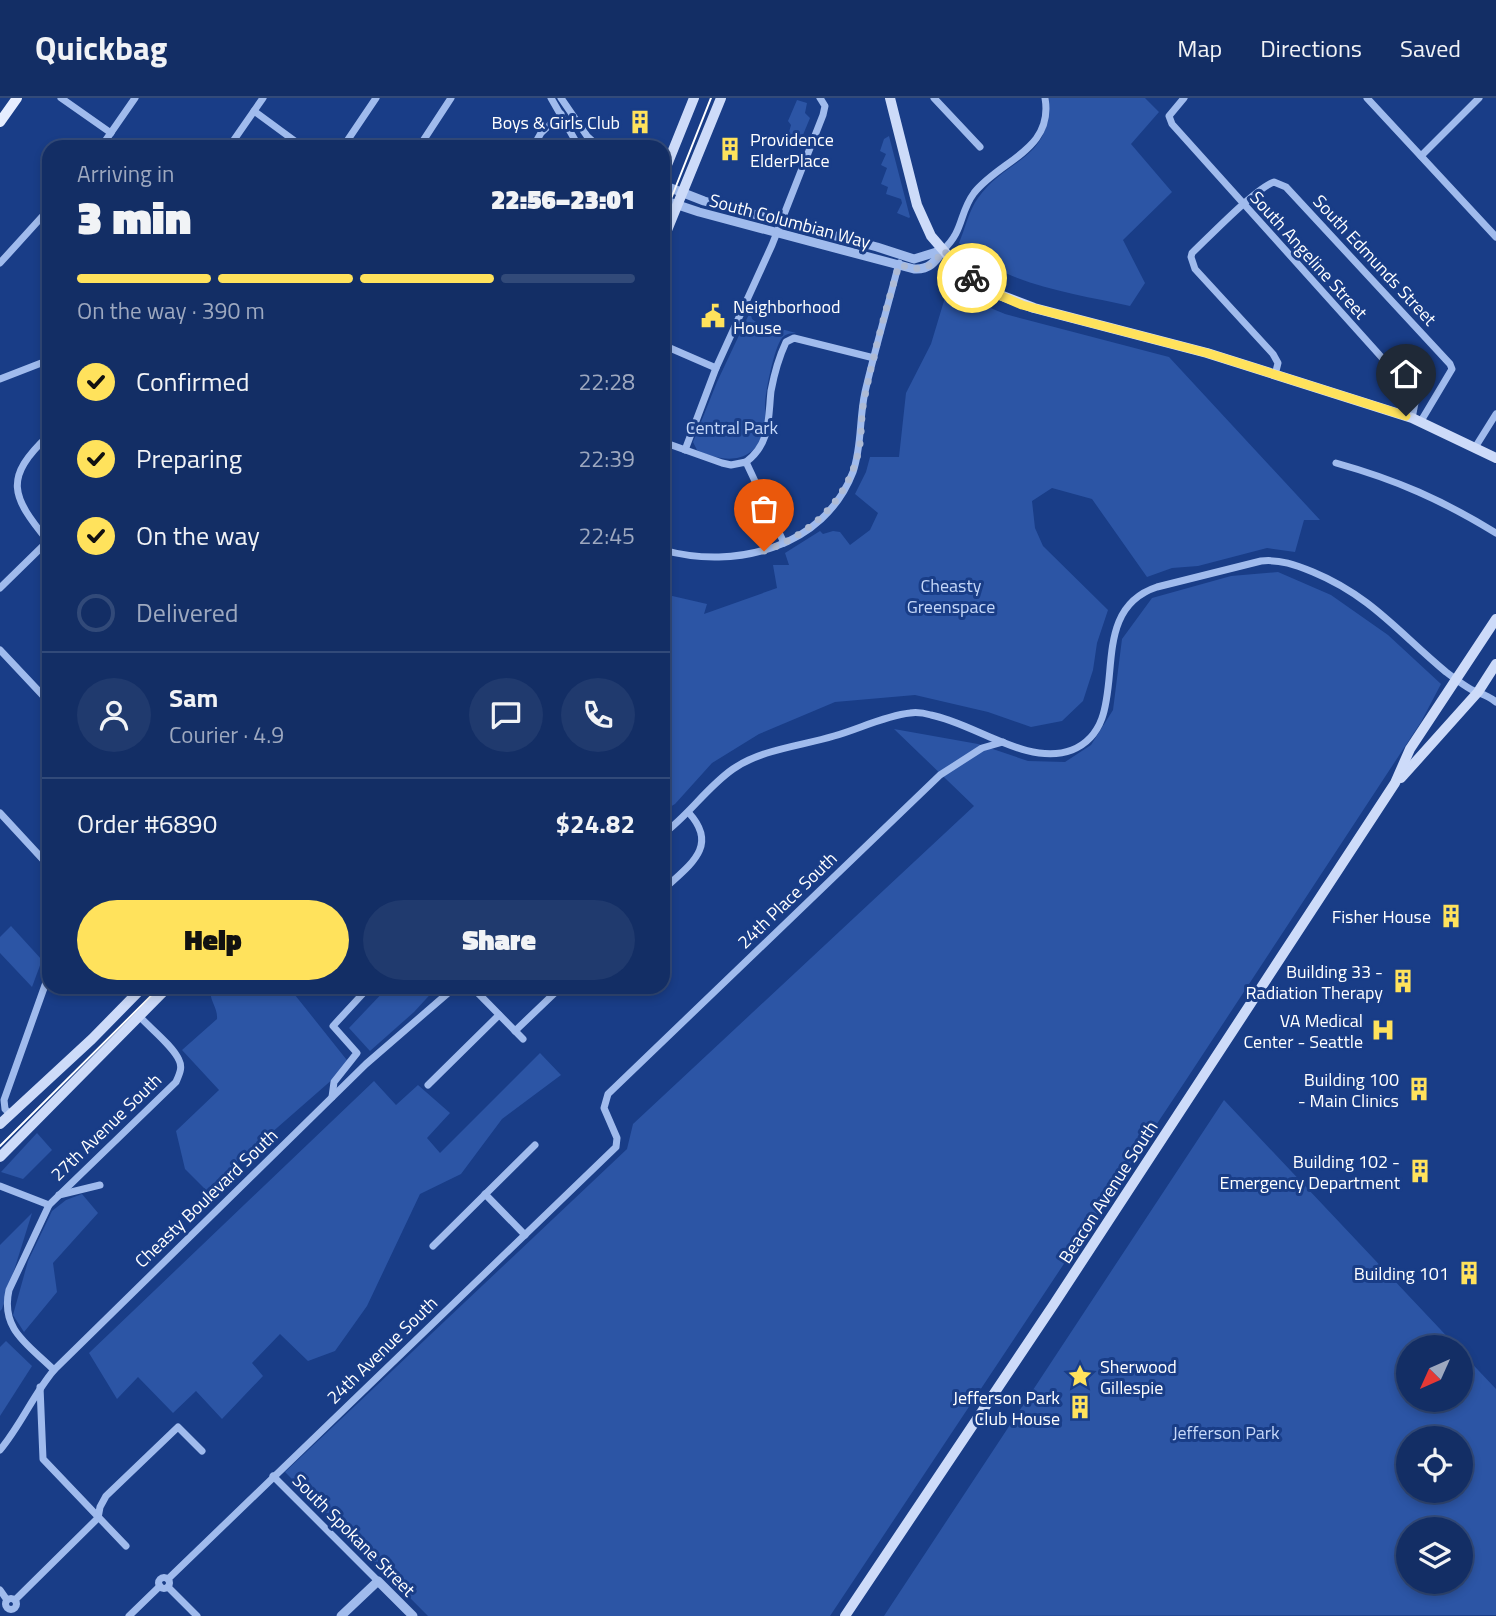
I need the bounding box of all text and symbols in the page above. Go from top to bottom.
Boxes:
text: Quickbag [35,23,167,73]
text: Map [1177,30,1222,66]
text: Directions [1260,30,1362,66]
text: Saved [1400,30,1461,66]
building icon: Boys & Girls Club [626,108,654,136]
place label: Boys & Girls Club [492,109,620,136]
place label: Providence ElderPlace [750,126,834,174]
building icon: Providence ElderPlace [716,135,744,163]
text: Arriving in [77,156,174,191]
text: 22:56–23:01 [491,180,635,219]
text: 3 min [77,182,191,252]
street label: South Angeline Street [1244,185,1375,326]
street label: South Columbian Way [706,186,874,256]
street label: South Edmunds Street [1307,188,1444,332]
courier [937,243,1007,313]
icon: bike [953,259,991,297]
text: On the way · 390 m [77,293,265,328]
place label: Neighborhood House [733,293,840,341]
public building icon: Neighborhood House [699,302,727,330]
pin [1376,344,1436,416]
icon: home [1387,355,1425,393]
text: Confirmed [136,362,250,401]
icon: check [77,363,115,401]
text: 22:28 [578,364,635,399]
park label: Central Park [686,414,779,441]
text: Preparing [136,439,242,478]
icon: check [77,440,115,478]
text: 22:39 [578,441,635,476]
pin [734,479,794,551]
icon: bag [745,490,783,528]
text: On the way [136,516,260,555]
icon: check [77,517,115,555]
text: 22:45 [578,518,635,553]
park label: Cheasty Greenspace [907,572,995,620]
text: Delivered [136,593,239,632]
button: person [77,678,151,752]
text: Sam [169,678,218,717]
button: chat [469,678,543,752]
button: phone [561,678,635,752]
text: Courier · 4.9 [169,717,284,752]
text: Order #6890 [77,804,217,843]
text: $24.82 [556,804,635,843]
street label: 24th Place South [731,845,843,955]
button: Help [77,900,349,980]
button: Share [363,900,635,980]
building icon: Fisher House [1437,902,1465,930]
place label: Fisher House [1332,903,1431,930]
place label: Building 33 - Radiation Therapy [1246,958,1383,1006]
building icon: Building 33 - Radiation Therapy [1389,967,1417,995]
place label: VA Medical Center - Seattle [1243,1007,1363,1055]
hospital icon: VA Medical Center - Seattle [1369,1016,1397,1044]
place label: Building 100 - Main Clinics [1298,1066,1399,1114]
street label: 27th Avenue South [44,1067,168,1187]
building icon: Building 100 - Main Clinics [1405,1075,1433,1103]
street label: Beacon Avenue South [1052,1115,1164,1269]
street label: Cheasty Boulevard South [128,1122,284,1274]
place label: Building 102 - Emergency Department [1219,1148,1401,1196]
building icon: Building 102 - Emergency Department [1406,1157,1434,1185]
building icon: Building 101 [1455,1259,1483,1287]
place label: Building 101 [1354,1260,1449,1287]
street label: 24th Avenue South [320,1290,444,1410]
north arrow [1396,1335,1474,1412]
map controls [1396,1335,1473,1594]
place label: Sherwood Gillespie [1100,1353,1177,1401]
place icon: Sherwood Gillespie [1066,1362,1094,1390]
place label: Jefferson Park Club House [953,1384,1060,1432]
building icon: Jefferson Park Club House [1066,1393,1094,1421]
park label: Jefferson Park [1172,1419,1280,1446]
button: locate [1396,1426,1473,1503]
street label: South Spokane Street [286,1467,422,1603]
button: layers [1396,1517,1473,1594]

